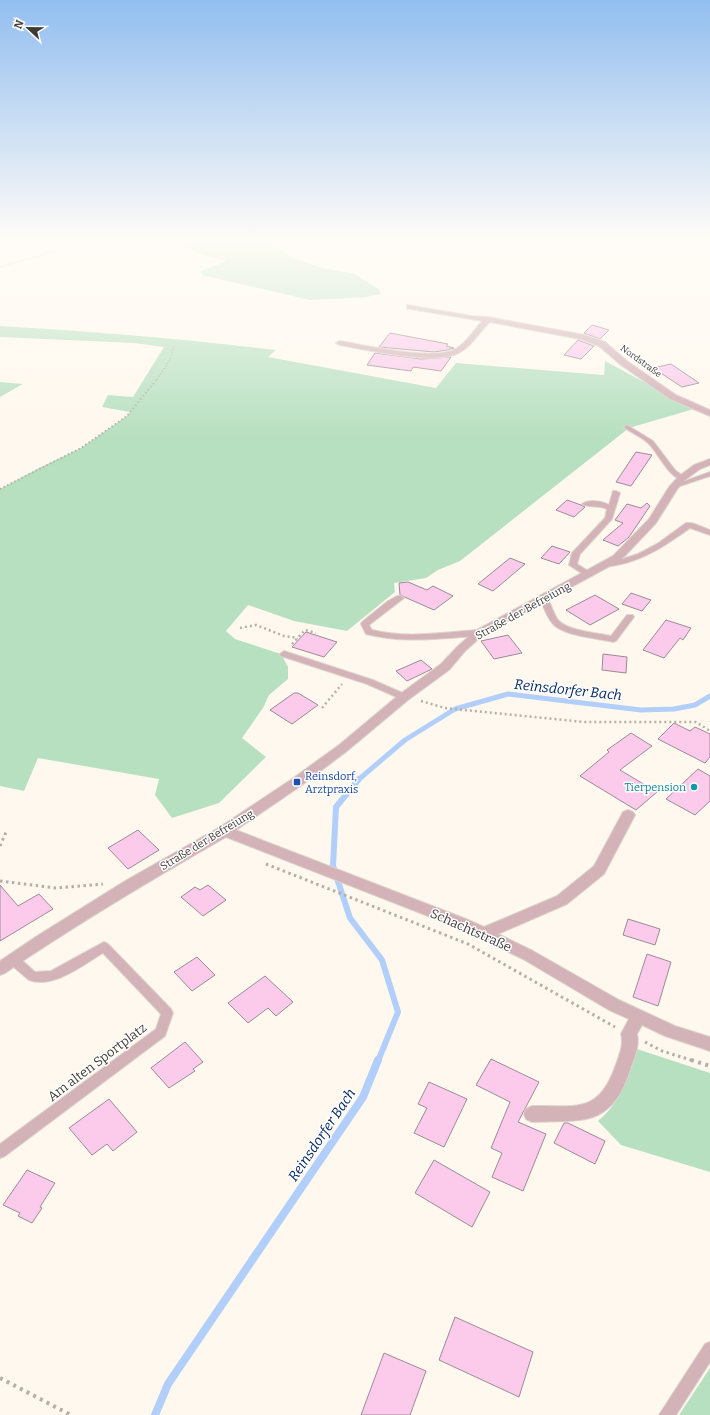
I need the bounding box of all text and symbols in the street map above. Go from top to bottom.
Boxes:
north arrow [8,8,48,48]
text: N [12,18,27,31]
street label: Nordstraße [619,343,663,379]
street label: Straße der Befreiung [473,579,573,643]
water label: Reinsdorfer Bach [513,676,623,704]
place label: Reinsdorf, Arztpraxis [305,770,358,796]
marker: Reinsdorf, Arztpraxis [292,777,302,787]
place label: Tierpension [624,781,686,794]
marker: Tierpension [689,782,699,792]
street label: Straße der Befreiung [158,807,256,873]
street label: Schachtstraße [428,905,514,955]
street label: Am alten Sportplatz [45,1020,149,1104]
water label: Reinsdorfer Bach [285,1085,359,1185]

